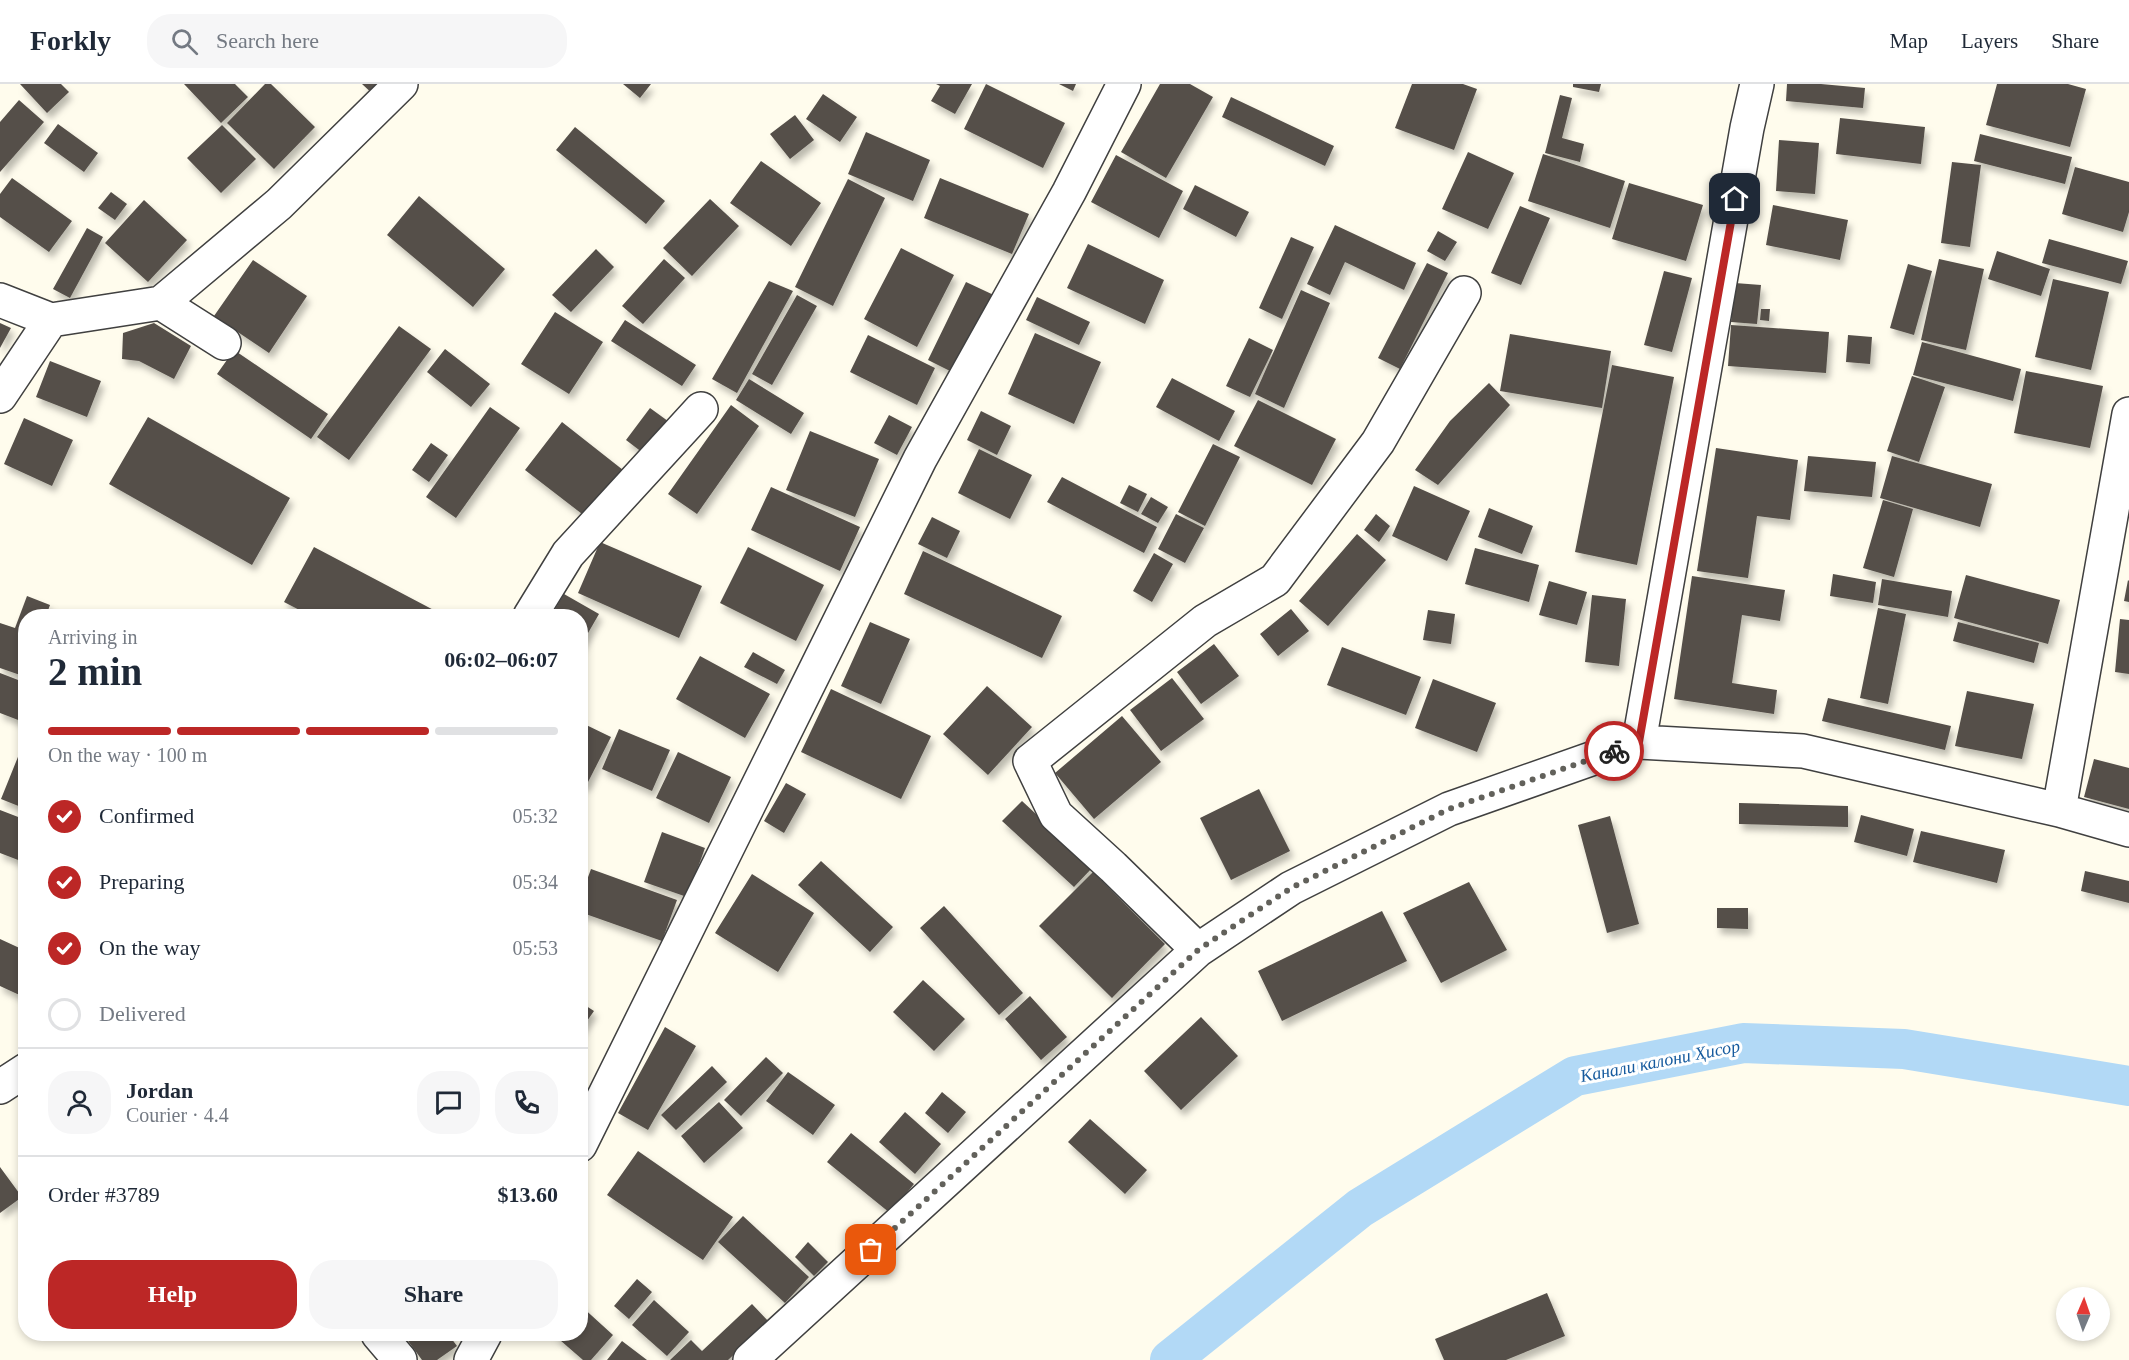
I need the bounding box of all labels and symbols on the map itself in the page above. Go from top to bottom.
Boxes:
pin [1709,173,1760,224]
courier [1584,721,1644,781]
water label: Канали калони Ҳисор [1577,1036,1742,1086]
pin [845,1224,896,1275]
north arrow [2056,1287,2110,1341]

